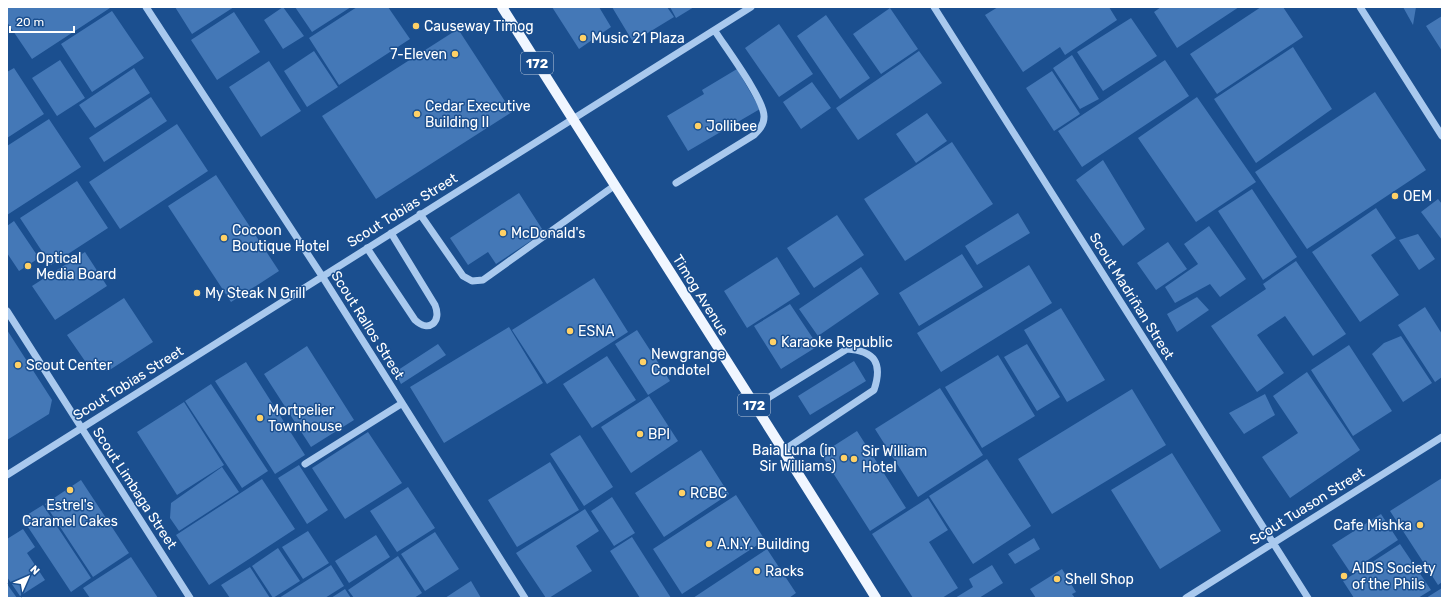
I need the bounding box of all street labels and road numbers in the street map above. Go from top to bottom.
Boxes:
road number: 172 [521,52,553,74]
street label: Scout Tobias Street [344,169,461,251]
street label: Scout Madriñan Street [1086,230,1178,363]
street label: Timog Avenue [669,252,732,339]
street label: Scout Rallos Street [327,268,408,383]
street label: Scout Tobias Street [70,342,187,424]
road number: 172 [738,394,770,416]
street label: Scout Limbaga Street [89,424,181,553]
street label: Scout Tuason Street [1247,464,1368,549]

